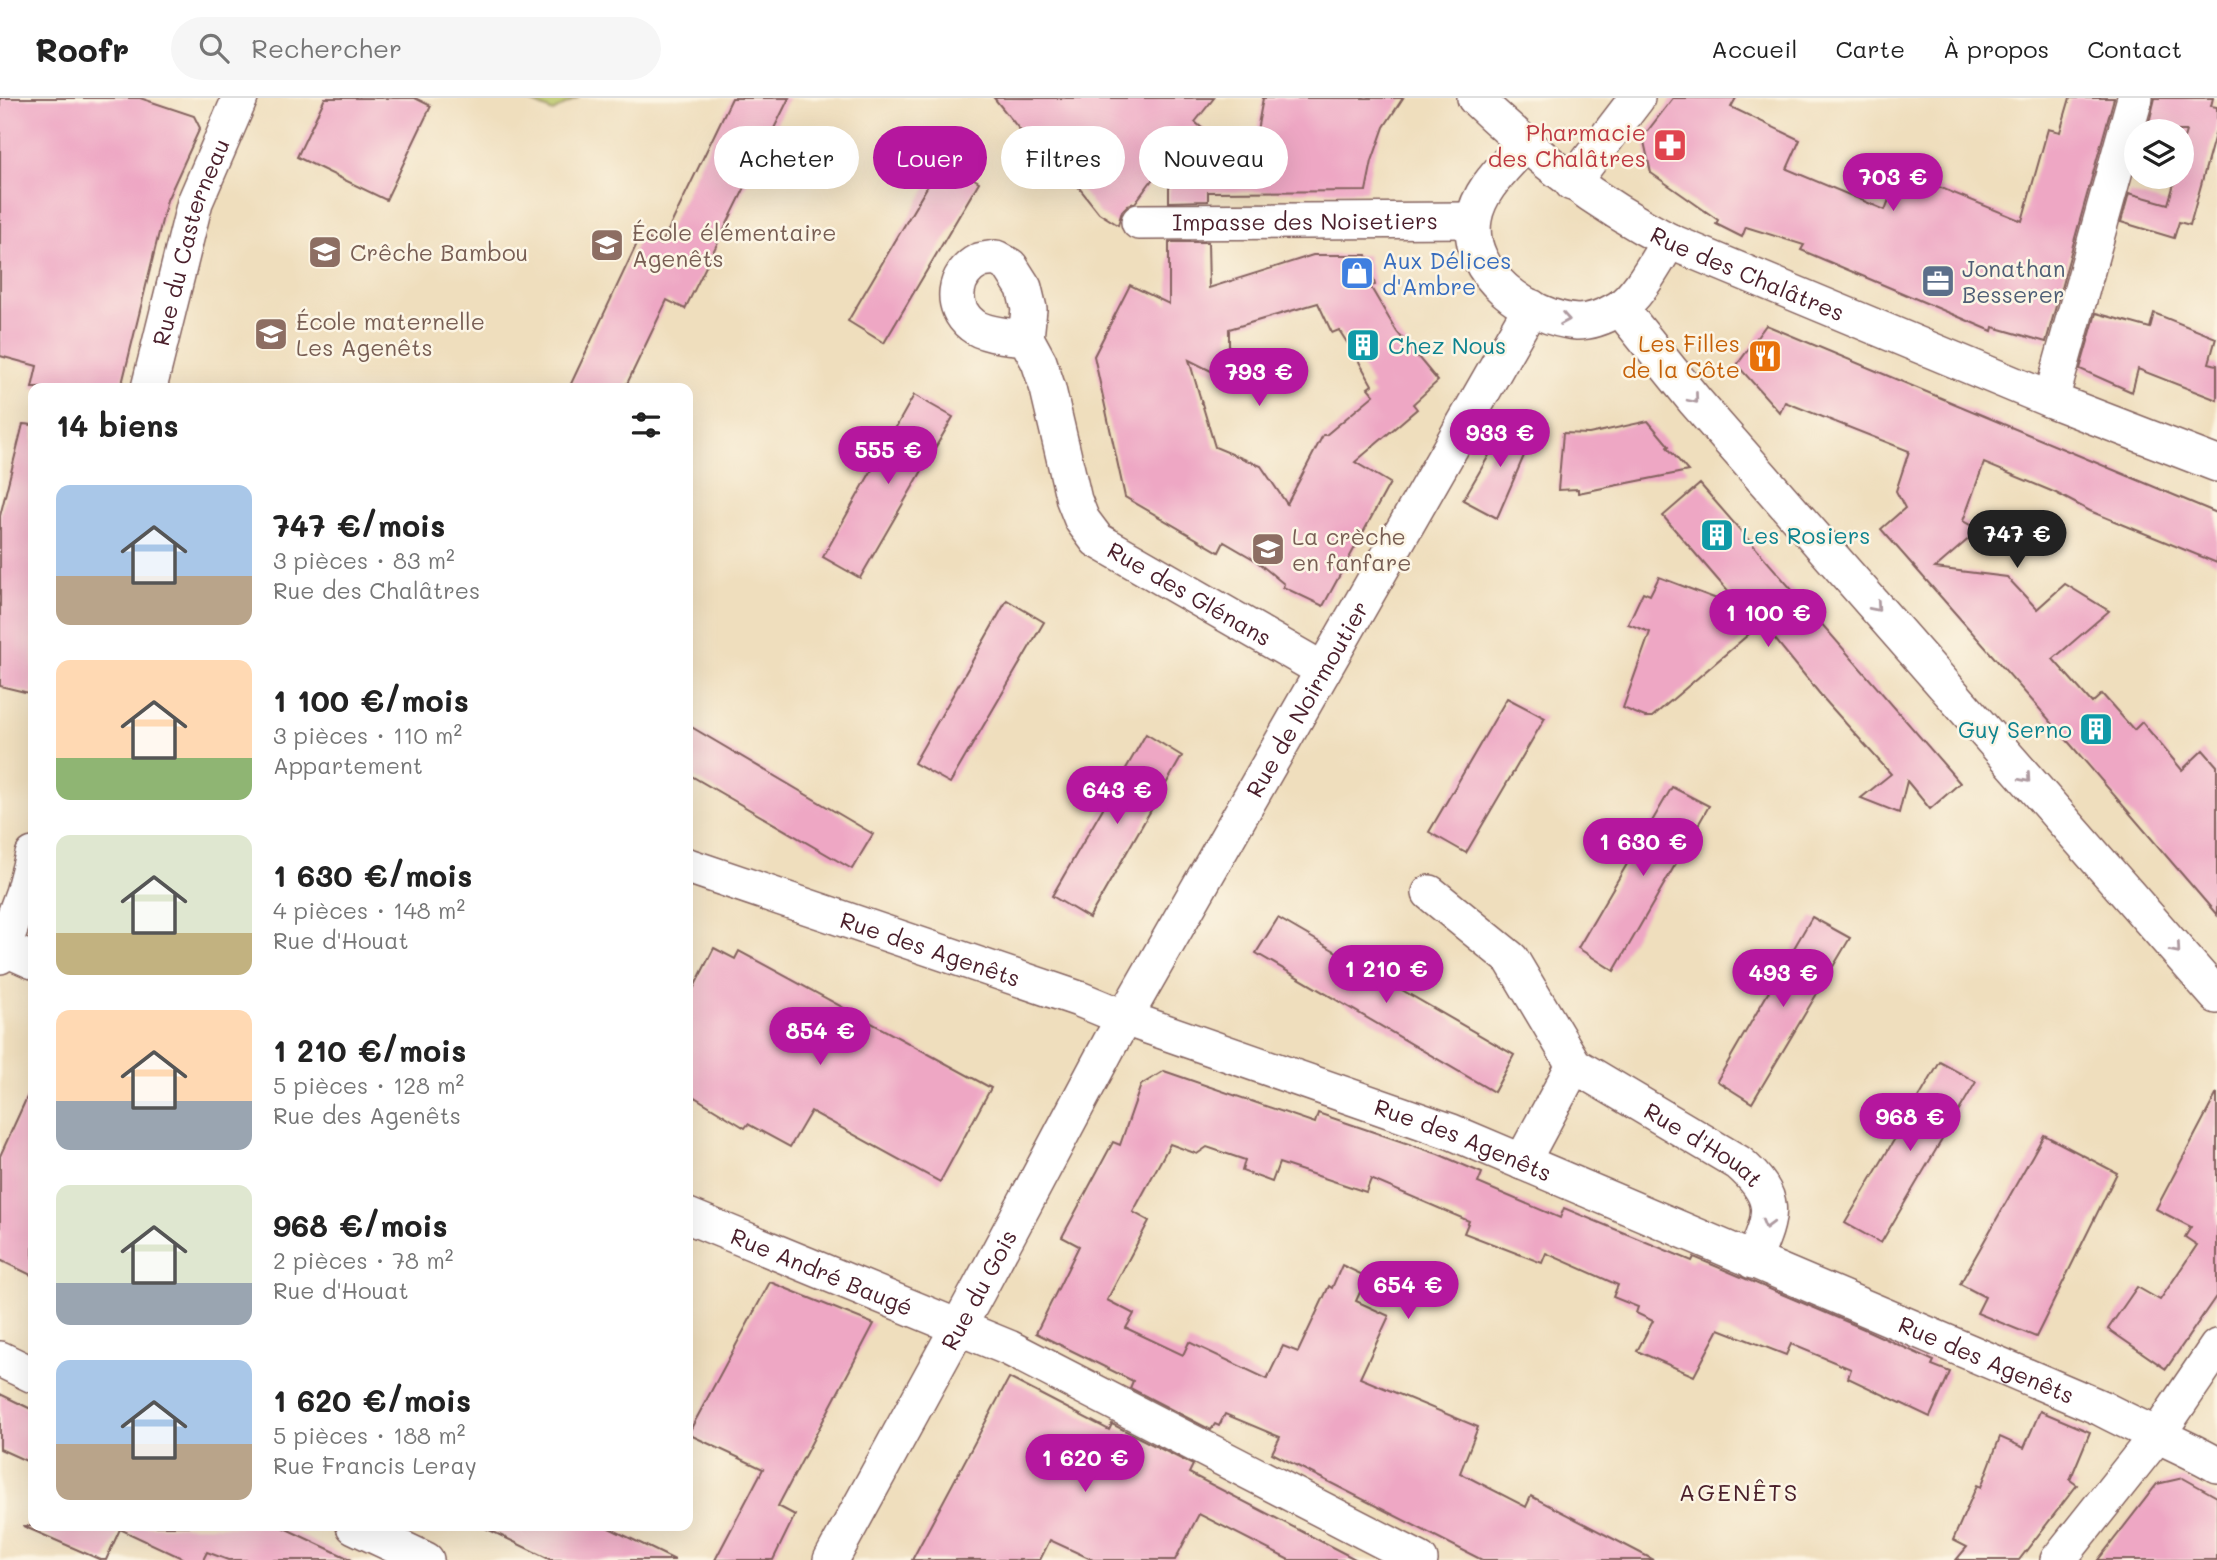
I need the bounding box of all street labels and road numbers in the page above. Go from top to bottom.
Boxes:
street label: Rue du Casterneau [145,134,236,349]
street label: Impasse des Noisetiers [1172,205,1438,237]
street label: Rue des Chalâtres [1645,219,1849,327]
street label: Rue des Glénans [1102,534,1277,652]
street label: Rue de Noirmoutier [1239,595,1375,803]
street label: Rue des Agenêts [836,904,1024,993]
street label: Rue des Agenêts [1370,1091,1556,1188]
street label: Rue d'Houat [1639,1095,1770,1193]
street label: Rue André Baugé [727,1220,918,1322]
street label: Rue du Gois [934,1224,1023,1355]
street label: Rue des Agenêts [1894,1309,2079,1410]

